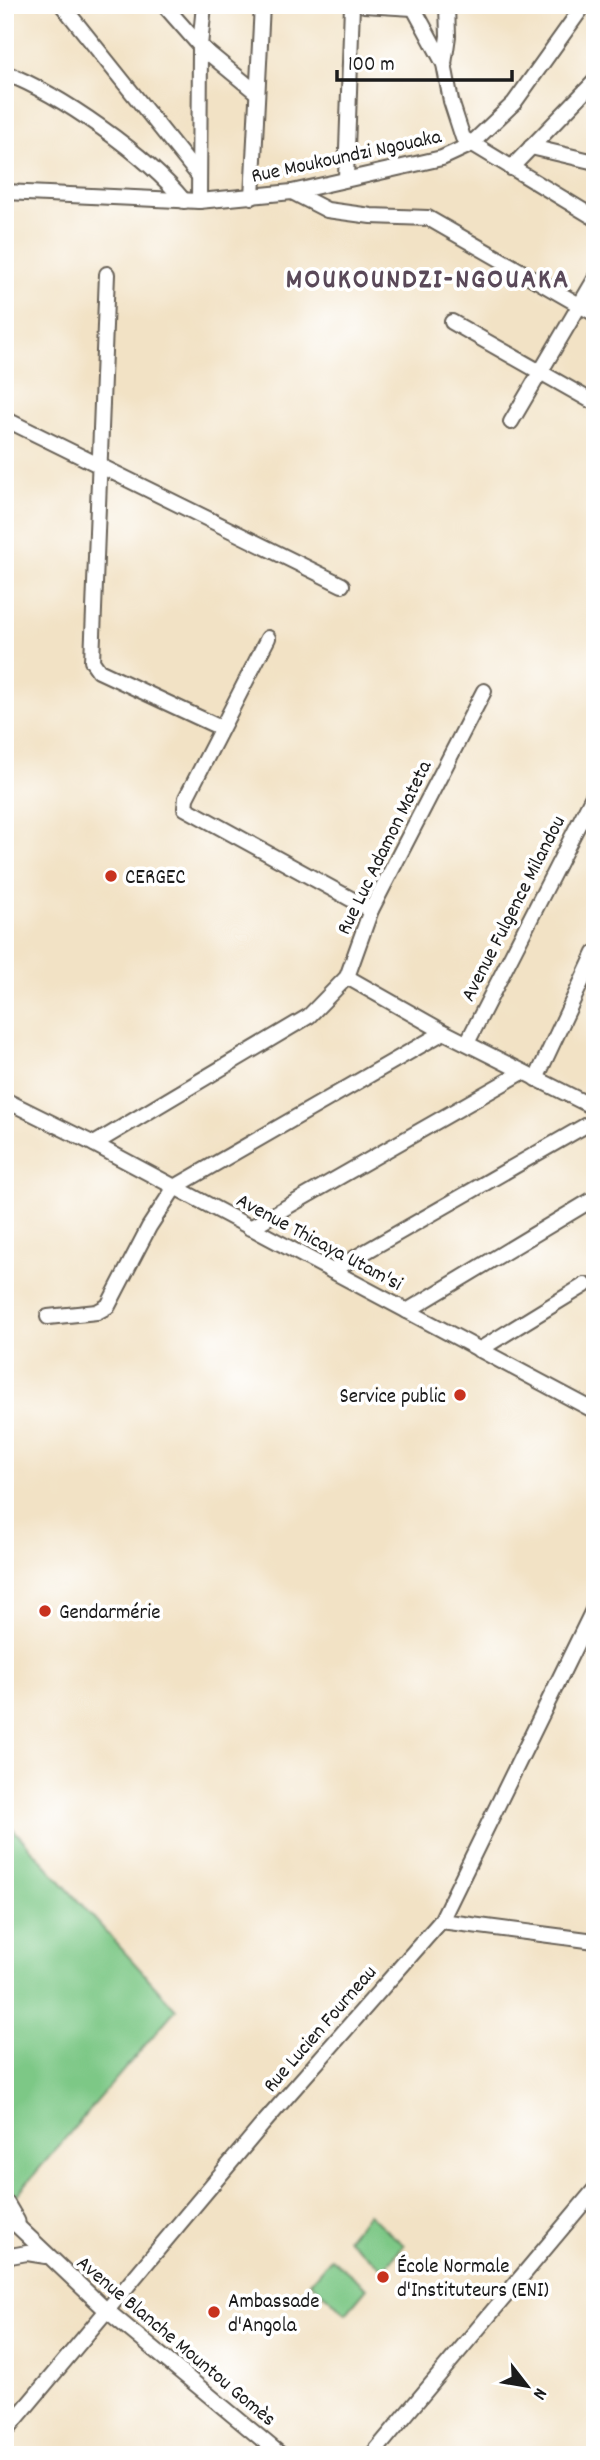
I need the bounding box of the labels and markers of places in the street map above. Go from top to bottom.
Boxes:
place label: CERGEC [125,864,186,894]
marker: CERGEC [103,868,119,884]
place label: Service public [340,1383,446,1413]
marker: Service public [452,1387,468,1403]
place label: Gendarmérie [59,1599,160,1629]
marker: Gendarmérie [37,1603,53,1619]
place label: École Normale d'Instituteurs (ENI) [397,2253,549,2307]
marker: École Normale d'Instituteurs (ENI) [375,2269,391,2285]
place label: Ambassade d'Angola [228,2288,319,2342]
marker: Ambassade d'Angola [206,2304,222,2320]

